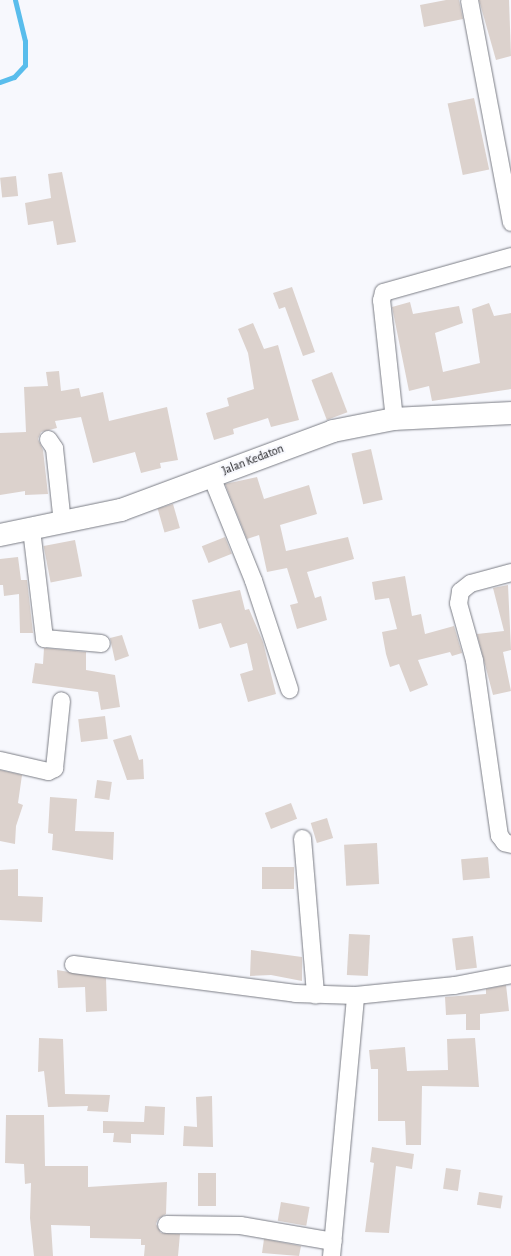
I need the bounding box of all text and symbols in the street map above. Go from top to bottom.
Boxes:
street label: Jalan Kedaton [220,442,286,478]

